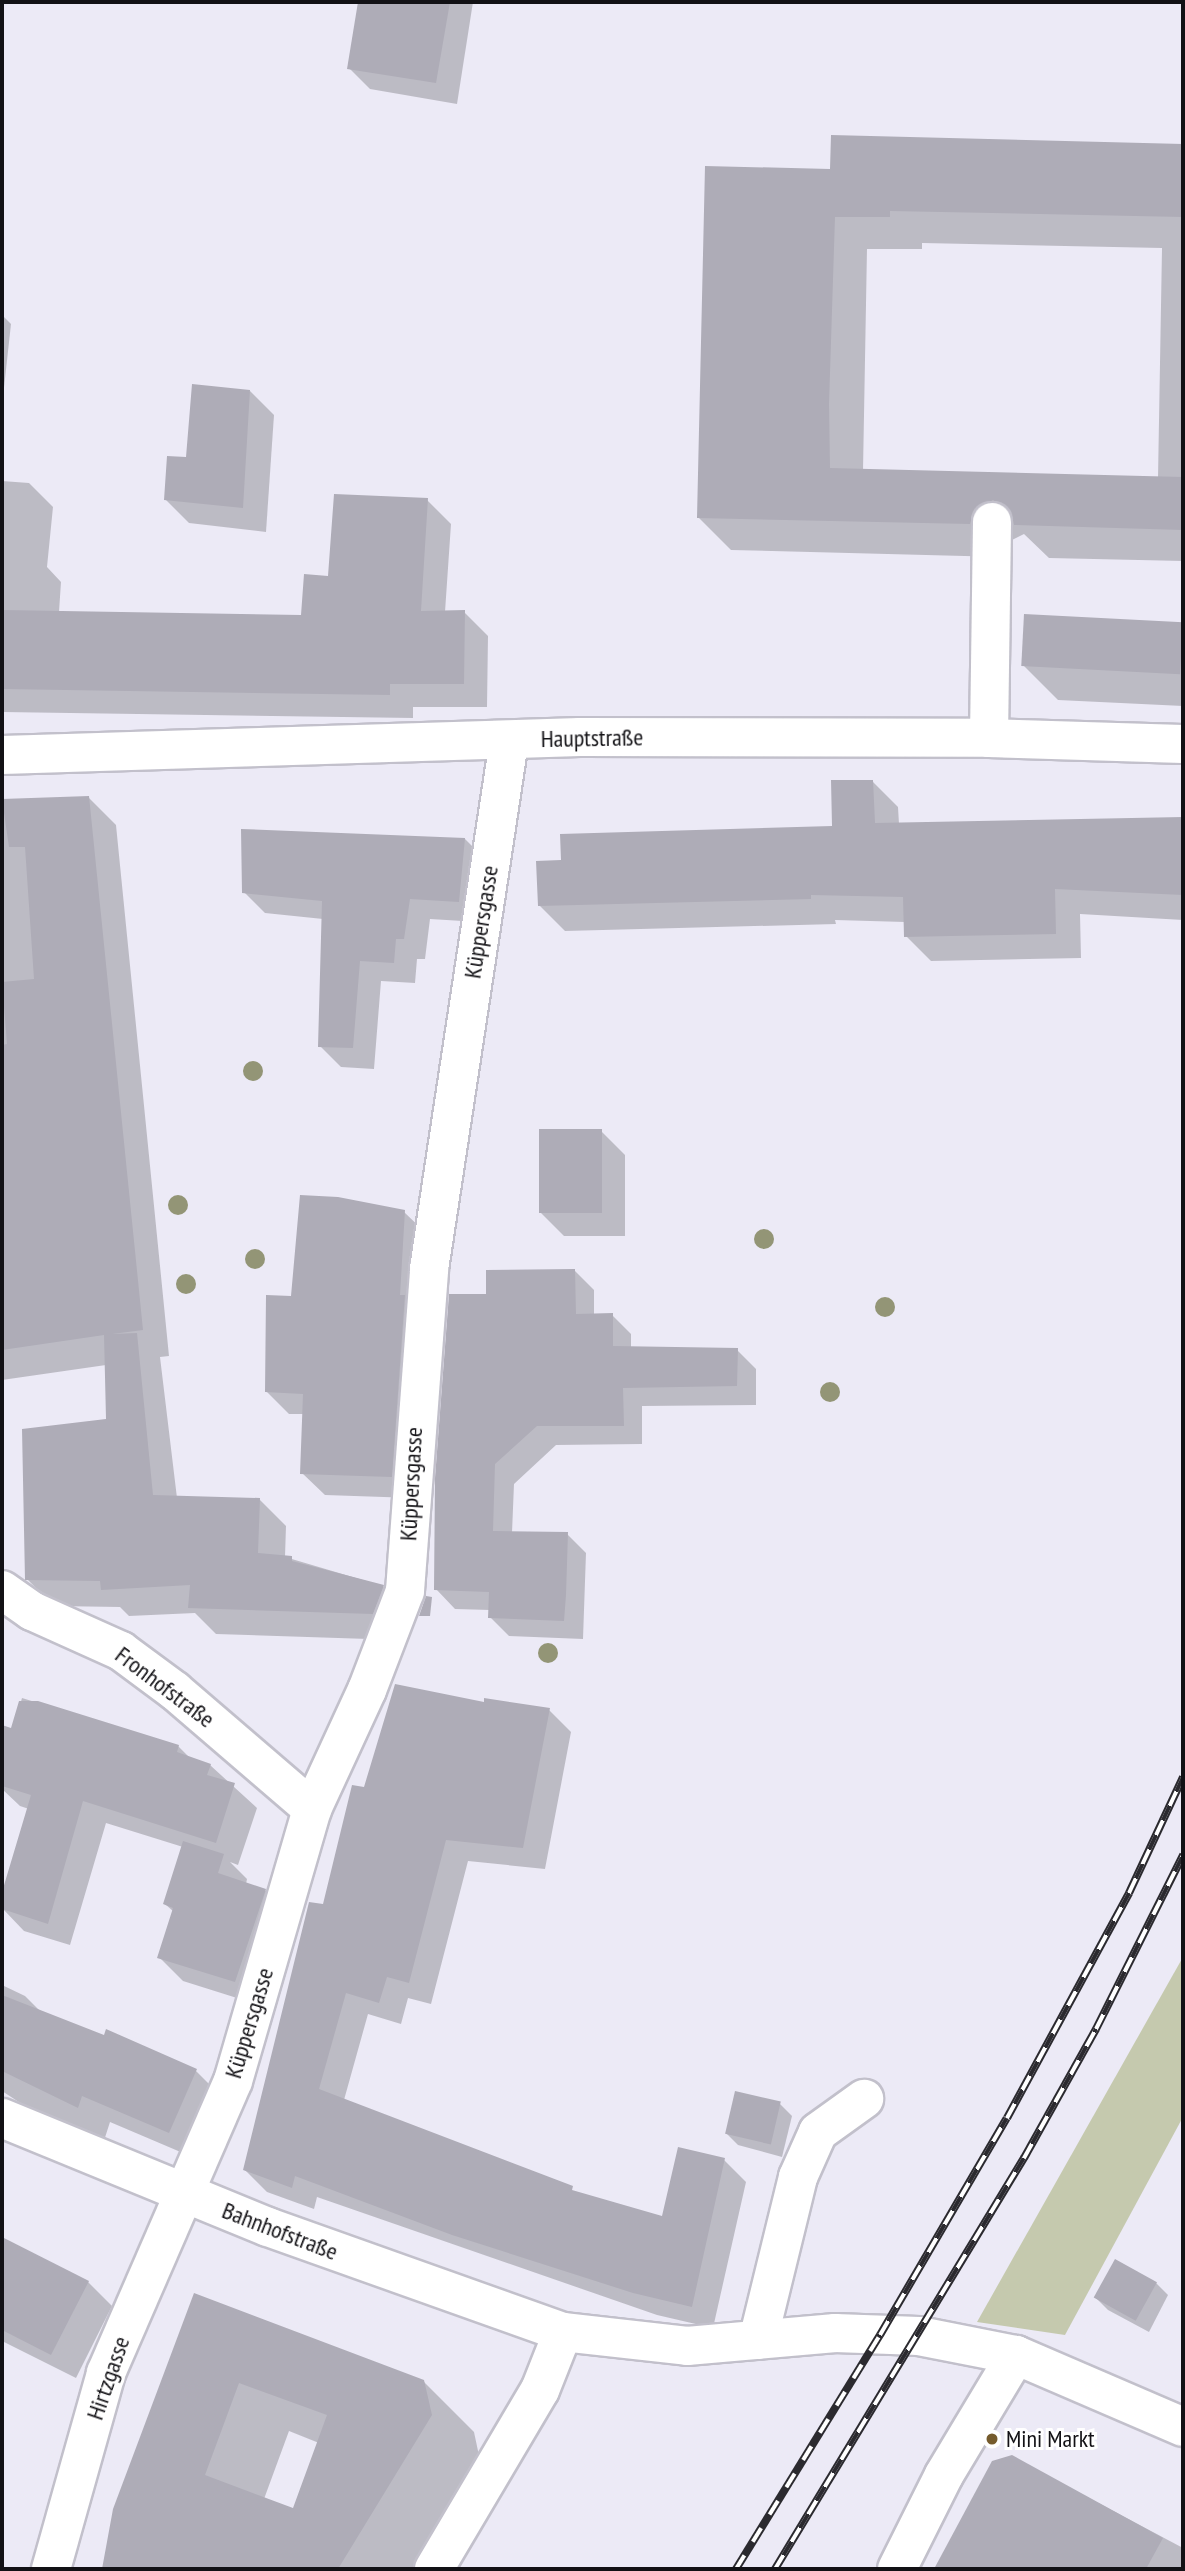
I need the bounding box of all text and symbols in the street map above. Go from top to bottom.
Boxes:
street label: Hauptstraße [541,723,643,753]
street label: Küppersgasse [458,864,504,980]
street label: Küppersgasse [394,1426,428,1542]
street label: Fronhofstraße [110,1640,220,1734]
street label: Küppersgasse [219,1964,279,2082]
street label: Bahnhofstraße [218,2196,342,2266]
street label: Hirtzgasse [80,2333,136,2423]
place label: Mini Markt [1006,2425,1095,2453]
marker: Mini Markt [984,2431,1000,2447]

